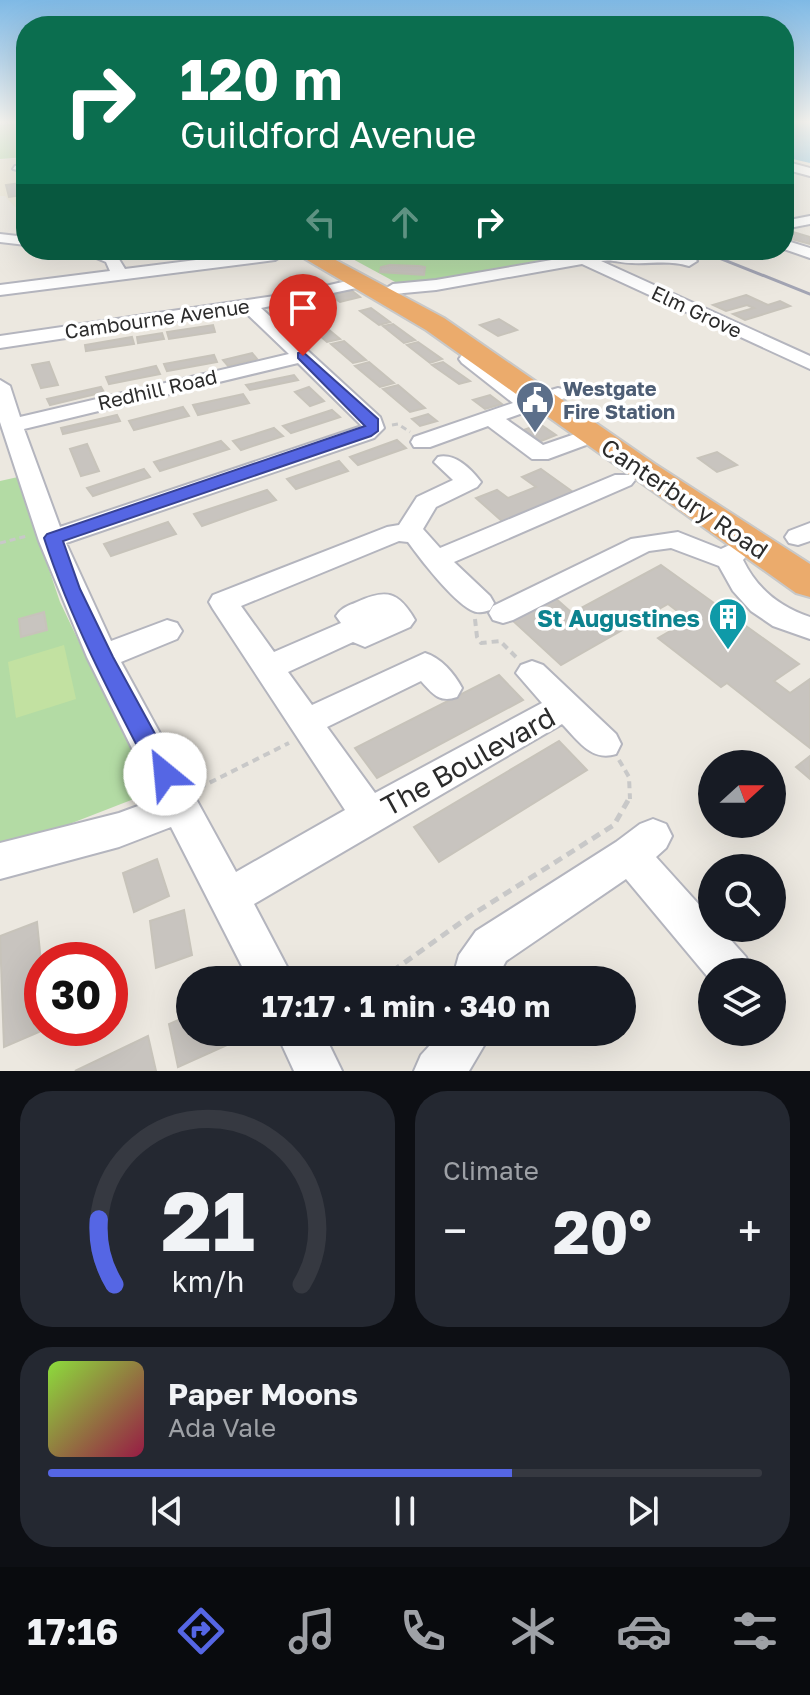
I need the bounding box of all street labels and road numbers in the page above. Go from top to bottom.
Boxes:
street label: Elm Grove [648,280,746,342]
street label: Cambourne Avenue [63,293,251,343]
street label: Redhill Road [95,364,219,414]
street label: Canterbury Road [596,431,774,565]
street label: The Boulevard [376,700,560,822]

